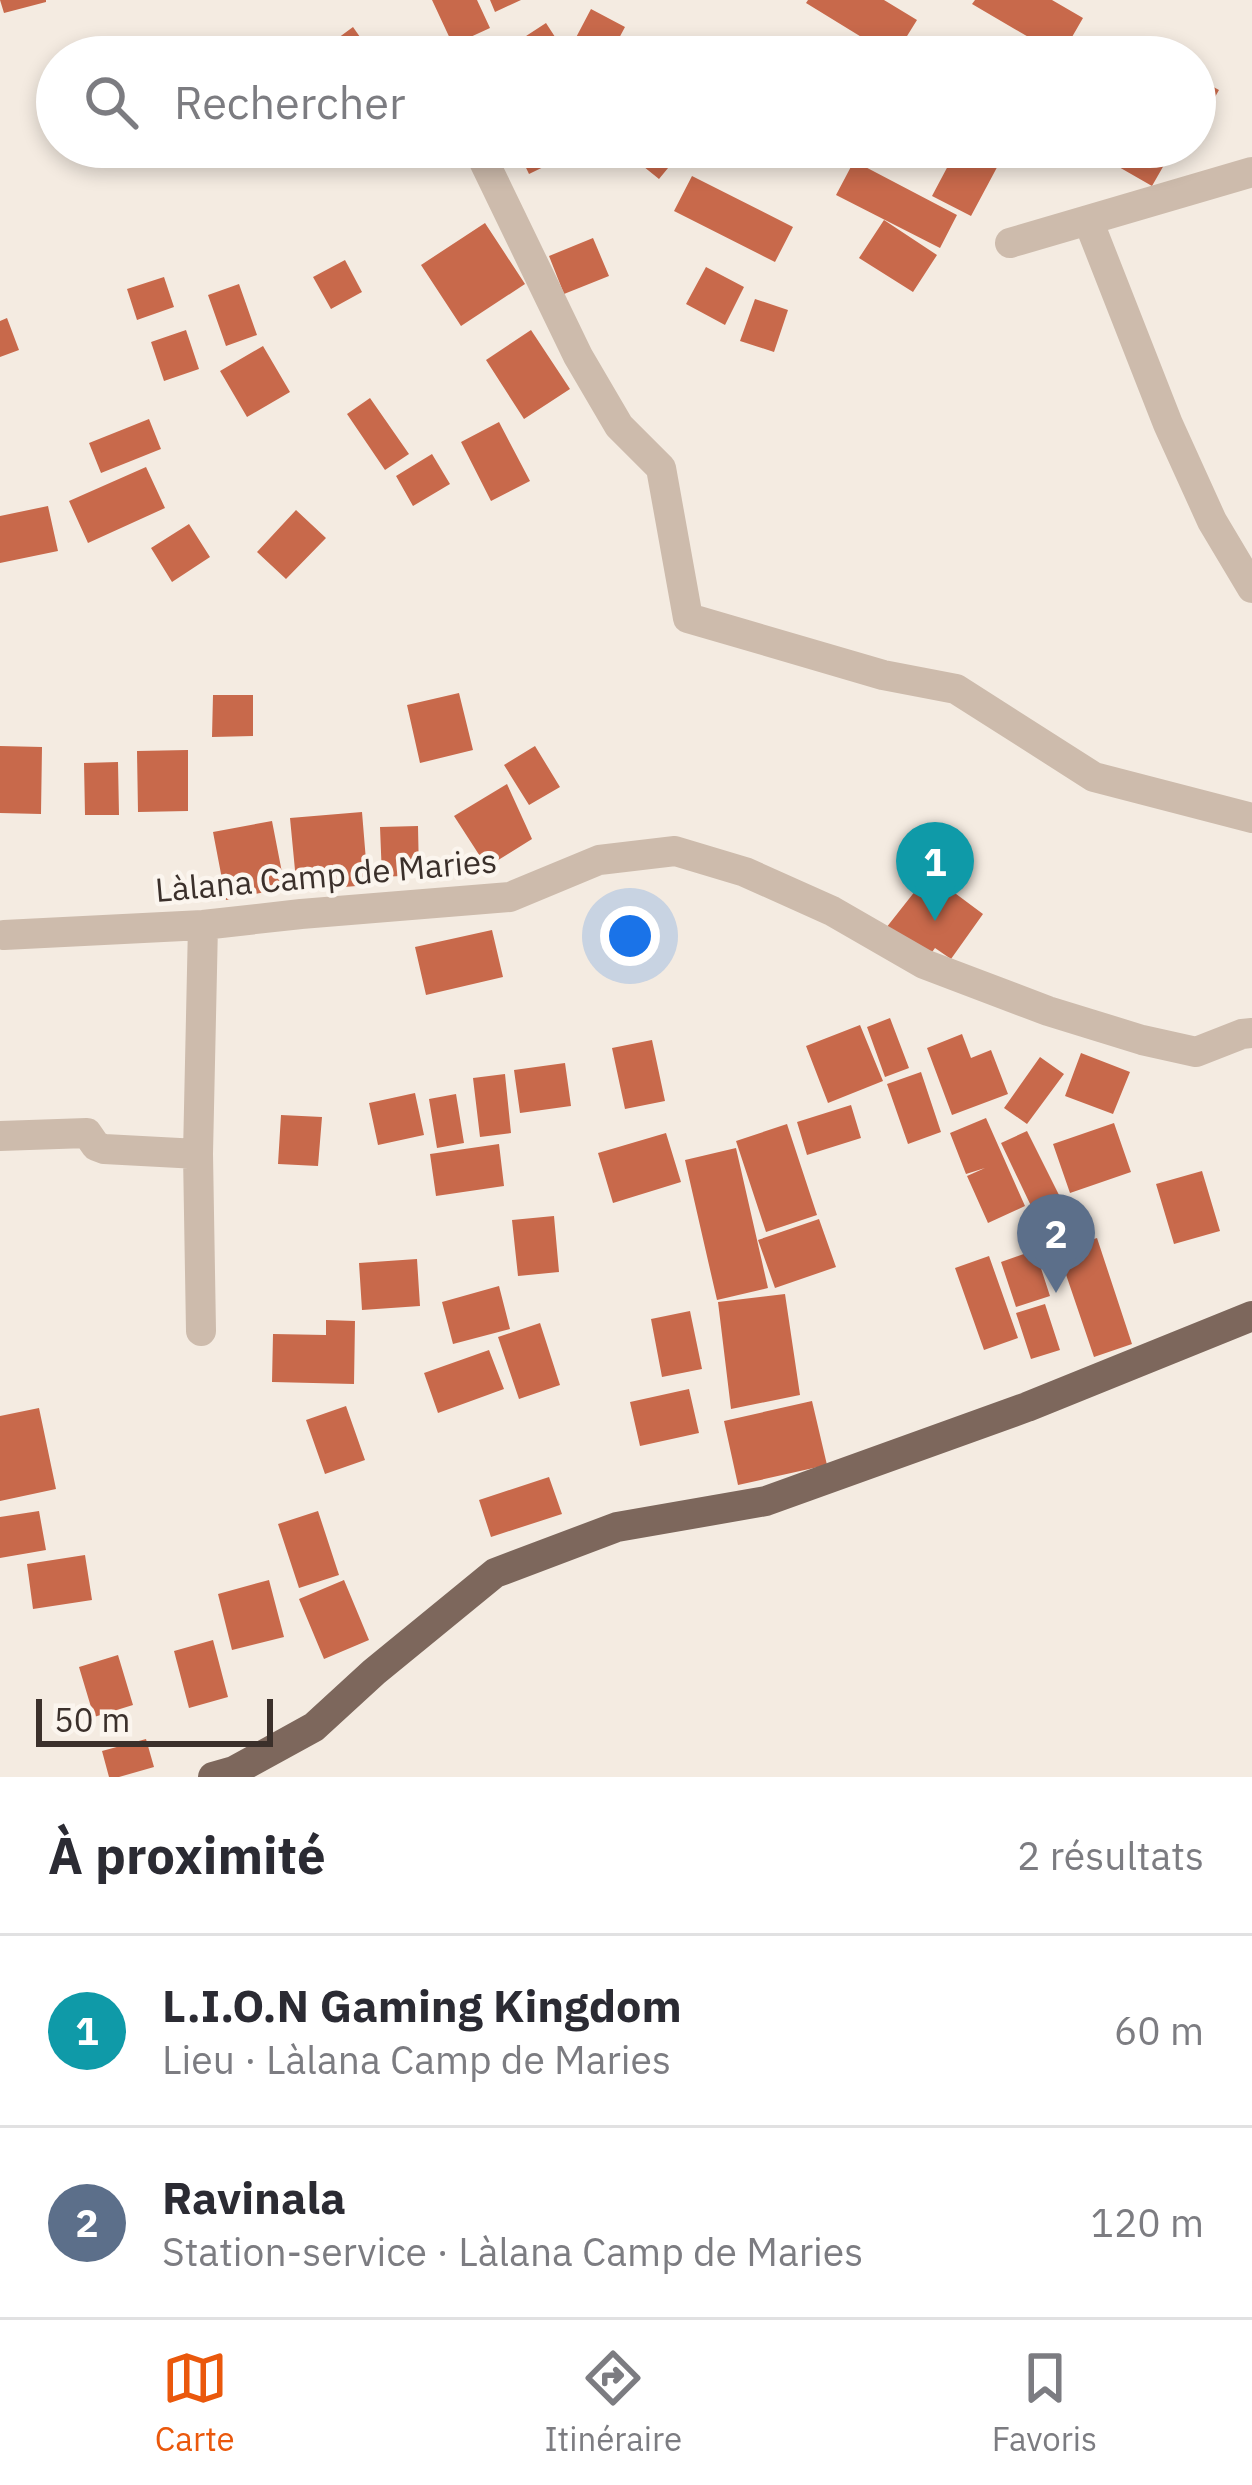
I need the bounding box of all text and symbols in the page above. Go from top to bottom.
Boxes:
search box [36,36,1216,168]
icon: search [78,69,144,135]
text: Rechercher [174,73,405,131]
pin: 1 [896,822,974,921]
street label: Làlana Camp de Maries [153,838,499,911]
your location [600,906,660,966]
pin: 2 [1017,1194,1095,1293]
scale bar [36,1693,273,1746]
text: 50 m [54,1698,130,1741]
text: À proximité [48,1822,326,1888]
text: 2 résultats [1017,1830,1204,1881]
text: L.I.O.N Gaming Kingdom [162,1976,682,2034]
text: 1 [75,2005,99,2056]
text: 60 m [1114,2005,1204,2056]
text: Lieu · Làlana Camp de Maries [162,2034,671,2085]
text: Ravinala [162,2168,346,2226]
text: 2 [75,2197,99,2248]
text: 120 m [1091,2197,1204,2248]
text: Station-service · Làlana Camp de Maries [162,2226,863,2277]
tab: Carte [155,2345,235,2460]
tab: Itinéraire [544,2345,682,2460]
tab: Favoris [992,2345,1097,2460]

